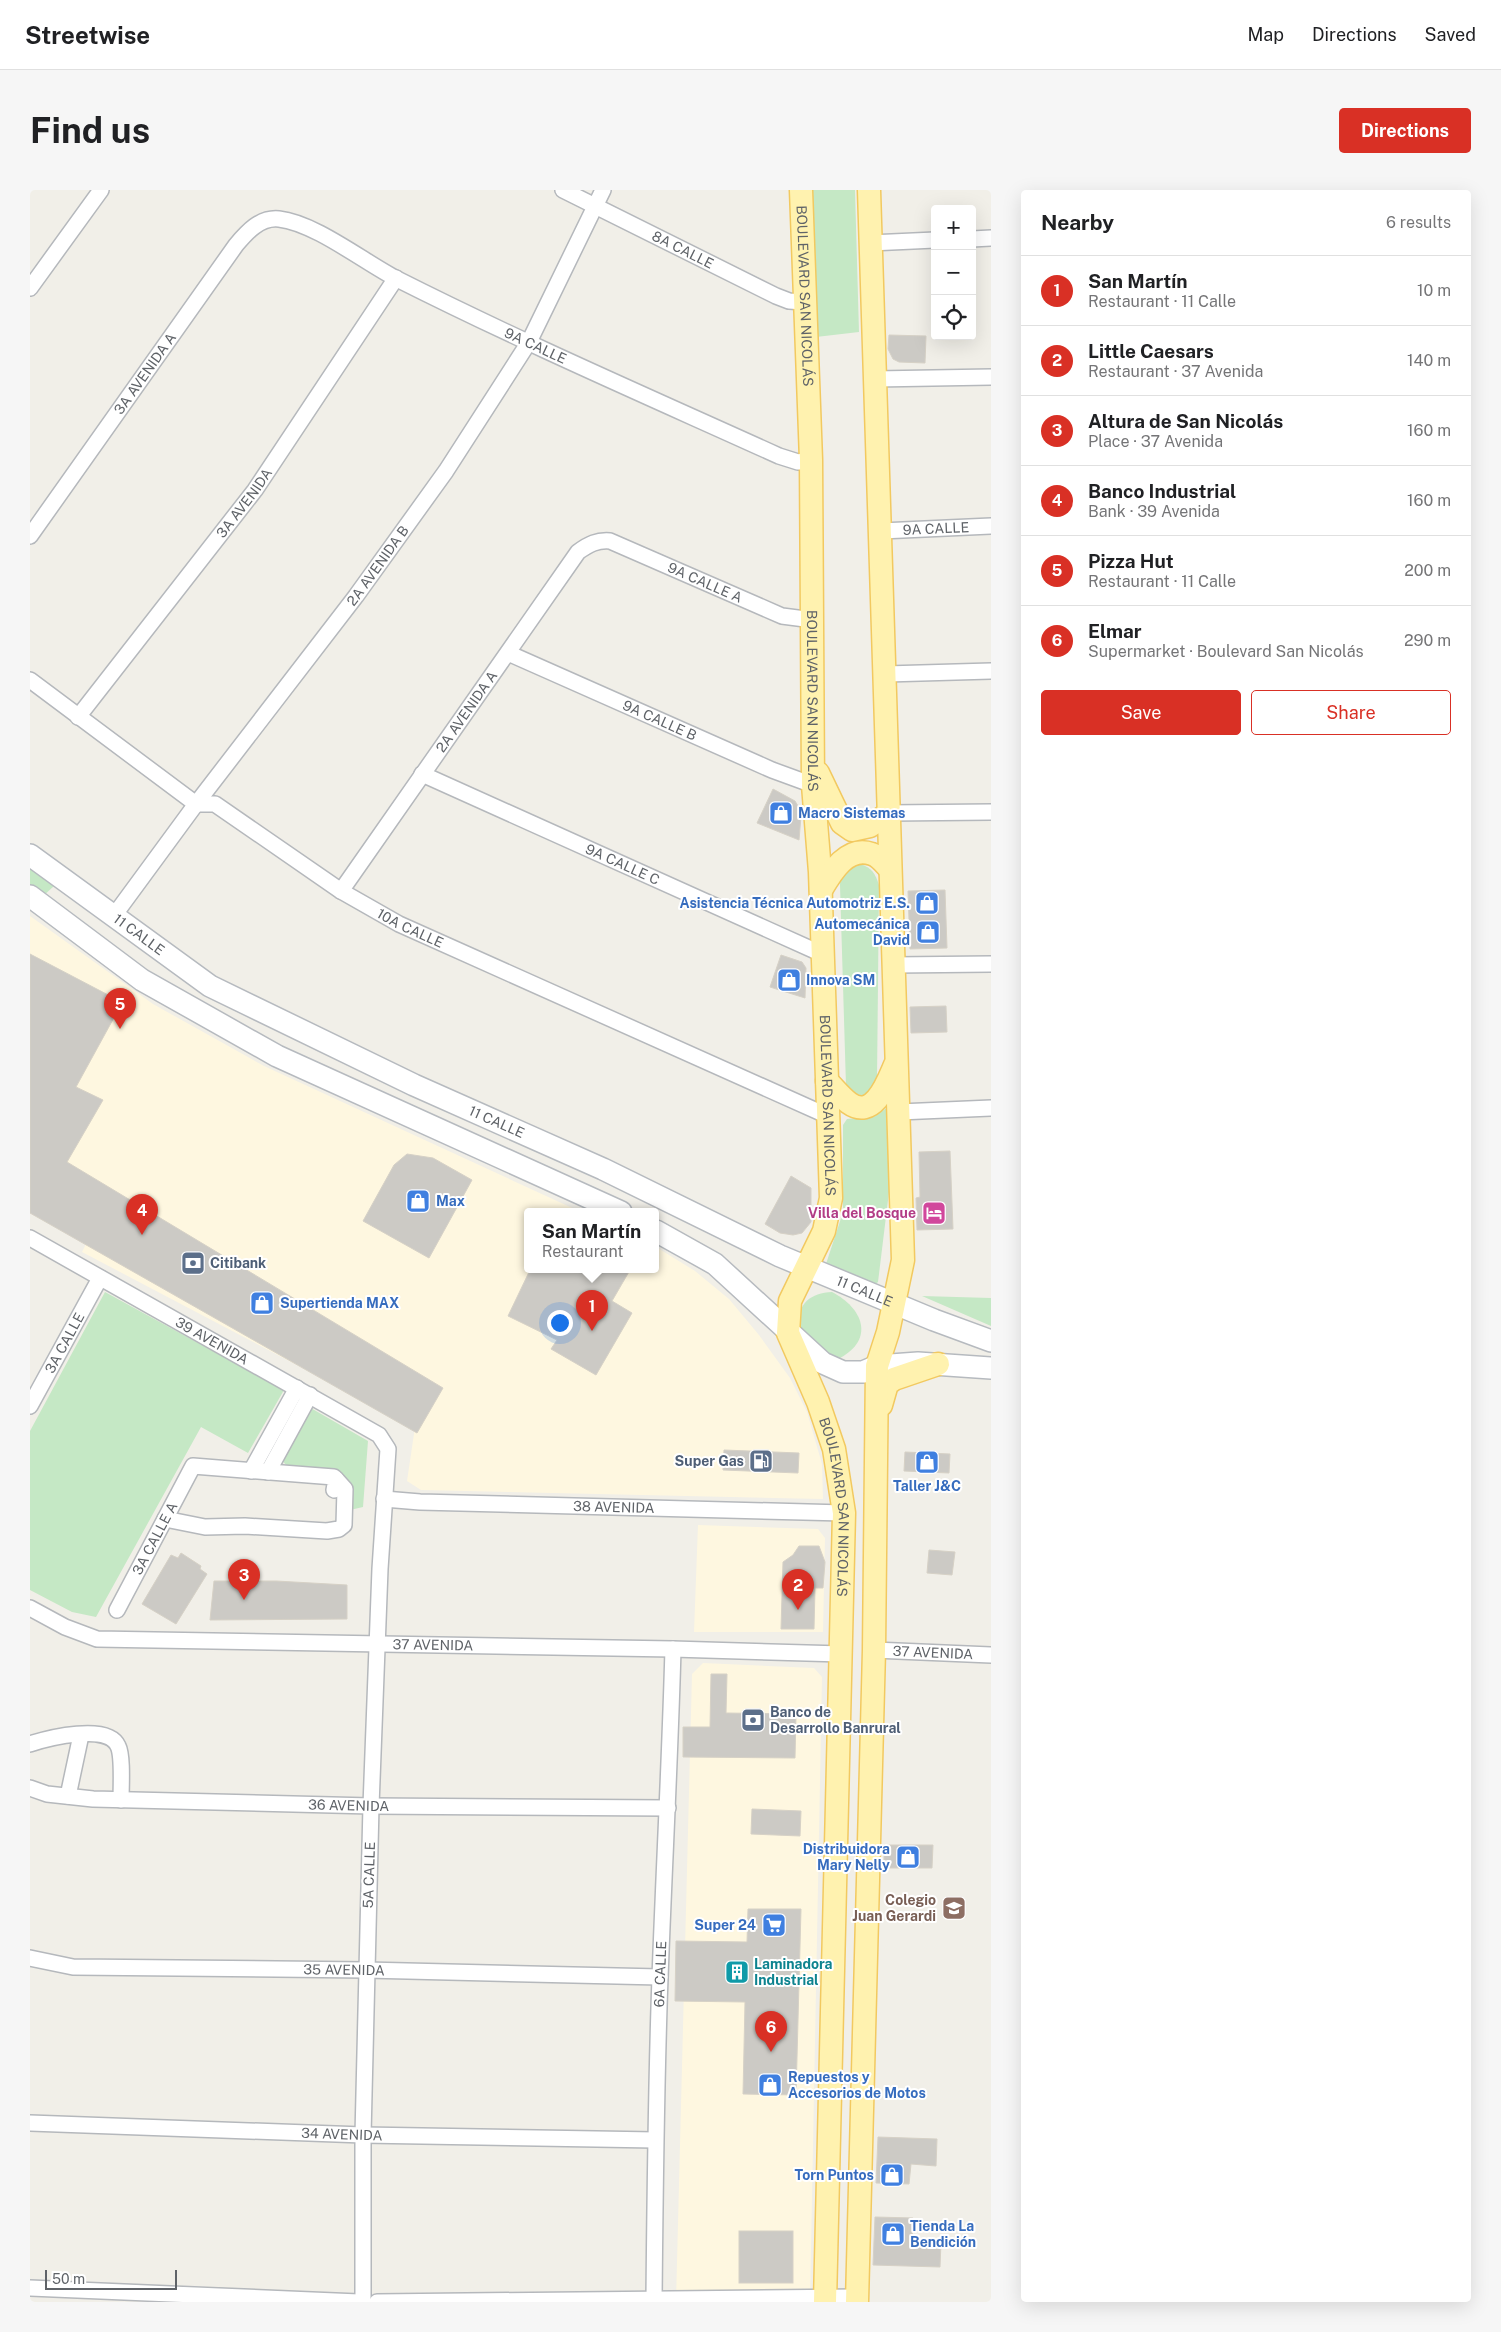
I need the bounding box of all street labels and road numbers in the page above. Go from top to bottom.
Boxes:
street label: BOULEVARD SAN NICOLÁS [794,205,817,387]
street label: 8A CALLE [650,228,716,272]
street label: 9A CALLE [502,324,569,367]
street label: 3A AVENIDA A [111,330,179,417]
street label: 3A AVENIDA [213,465,275,541]
street label: 9A CALLE [902,519,969,538]
street label: 2A AVENIDA B [344,523,412,609]
street label: 9A CALLE A [665,559,745,606]
street label: BOULEVARD SAN NICOLÁS [804,610,822,792]
street label: 2A AVENIDA A [433,668,500,755]
street label: 9A CALLE B [620,697,699,744]
street label: 9A CALLE C [583,841,662,888]
street label: 10A CALLE [374,905,446,951]
street label: 11 CALLE [111,911,168,958]
street label: BOULEVARD SAN NICOLÁS [817,1014,840,1196]
street label: 11 CALLE [467,1102,527,1141]
street label: 11 CALLE [834,1272,895,1310]
street label: 3A CALLE [42,1310,88,1376]
street label: 39 AVENIDA [173,1314,251,1368]
street label: BOULEVARD SAN NICOLÁS [816,1415,852,1597]
street label: 38 AVENIDA [573,1498,655,1516]
street label: 3A CALLE A [129,1499,181,1577]
street label: 37 AVENIDA [392,1636,474,1654]
street label: 37 AVENIDA [892,1643,974,1662]
street label: 36 AVENIDA [308,1796,389,1814]
street label: 5A CALLE [360,1841,378,1909]
street label: 6A CALLE [651,1941,669,2007]
street label: 35 AVENIDA [303,1961,385,1978]
street label: 34 AVENIDA [301,2125,383,2143]

